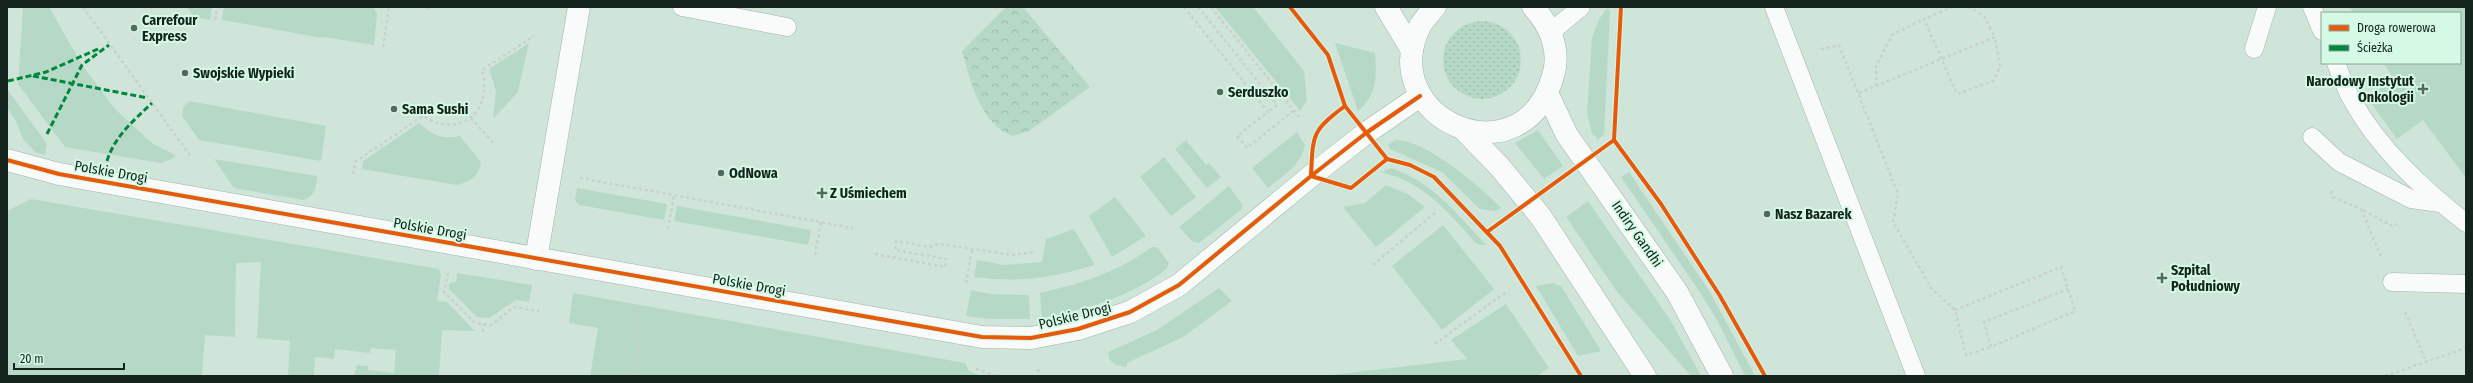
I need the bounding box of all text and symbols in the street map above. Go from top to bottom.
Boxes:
place label: Carrefour Express [142,12,198,45]
legend [2321,12,2461,64]
text: Droga rowerowa [2357,21,2436,35]
marker: Carrefour Express [129,23,139,33]
text: Ścieżka [2357,40,2393,55]
place label: Swojskie Wypieki [193,65,295,82]
marker: Swojskie Wypieki [180,68,190,78]
place label: Narodowy Instytut Onkologii [2306,73,2415,106]
marker: Narodowy Instytut Onkologii [2417,83,2429,95]
place label: Serduszko [1228,84,1289,101]
marker: Serduszko [1215,87,1225,97]
place label: Sama Sushi [402,101,469,118]
marker: Sama Sushi [389,104,399,114]
street label: Polskie Drogi [73,157,149,187]
place label: OdNowa [729,165,778,182]
marker: OdNowa [716,168,726,178]
place label: Z Uśmiechem [830,185,907,202]
marker: Z Uśmiechem [817,188,827,198]
street label: Indiry Gandhi [1608,198,1666,270]
place label: Nasz Bazarek [1775,206,1852,223]
marker: Nasz Bazarek [1762,209,1772,219]
street label: Polskie Drogi [392,214,468,244]
place label: Szpital Południowy [2171,262,2240,295]
street label: Polskie Drogi [711,270,787,300]
marker: Szpital Południowy [2156,272,2168,284]
street label: Polskie Drogi [1037,299,1113,333]
scale bar [14,345,124,371]
text: 20 m [20,352,44,366]

